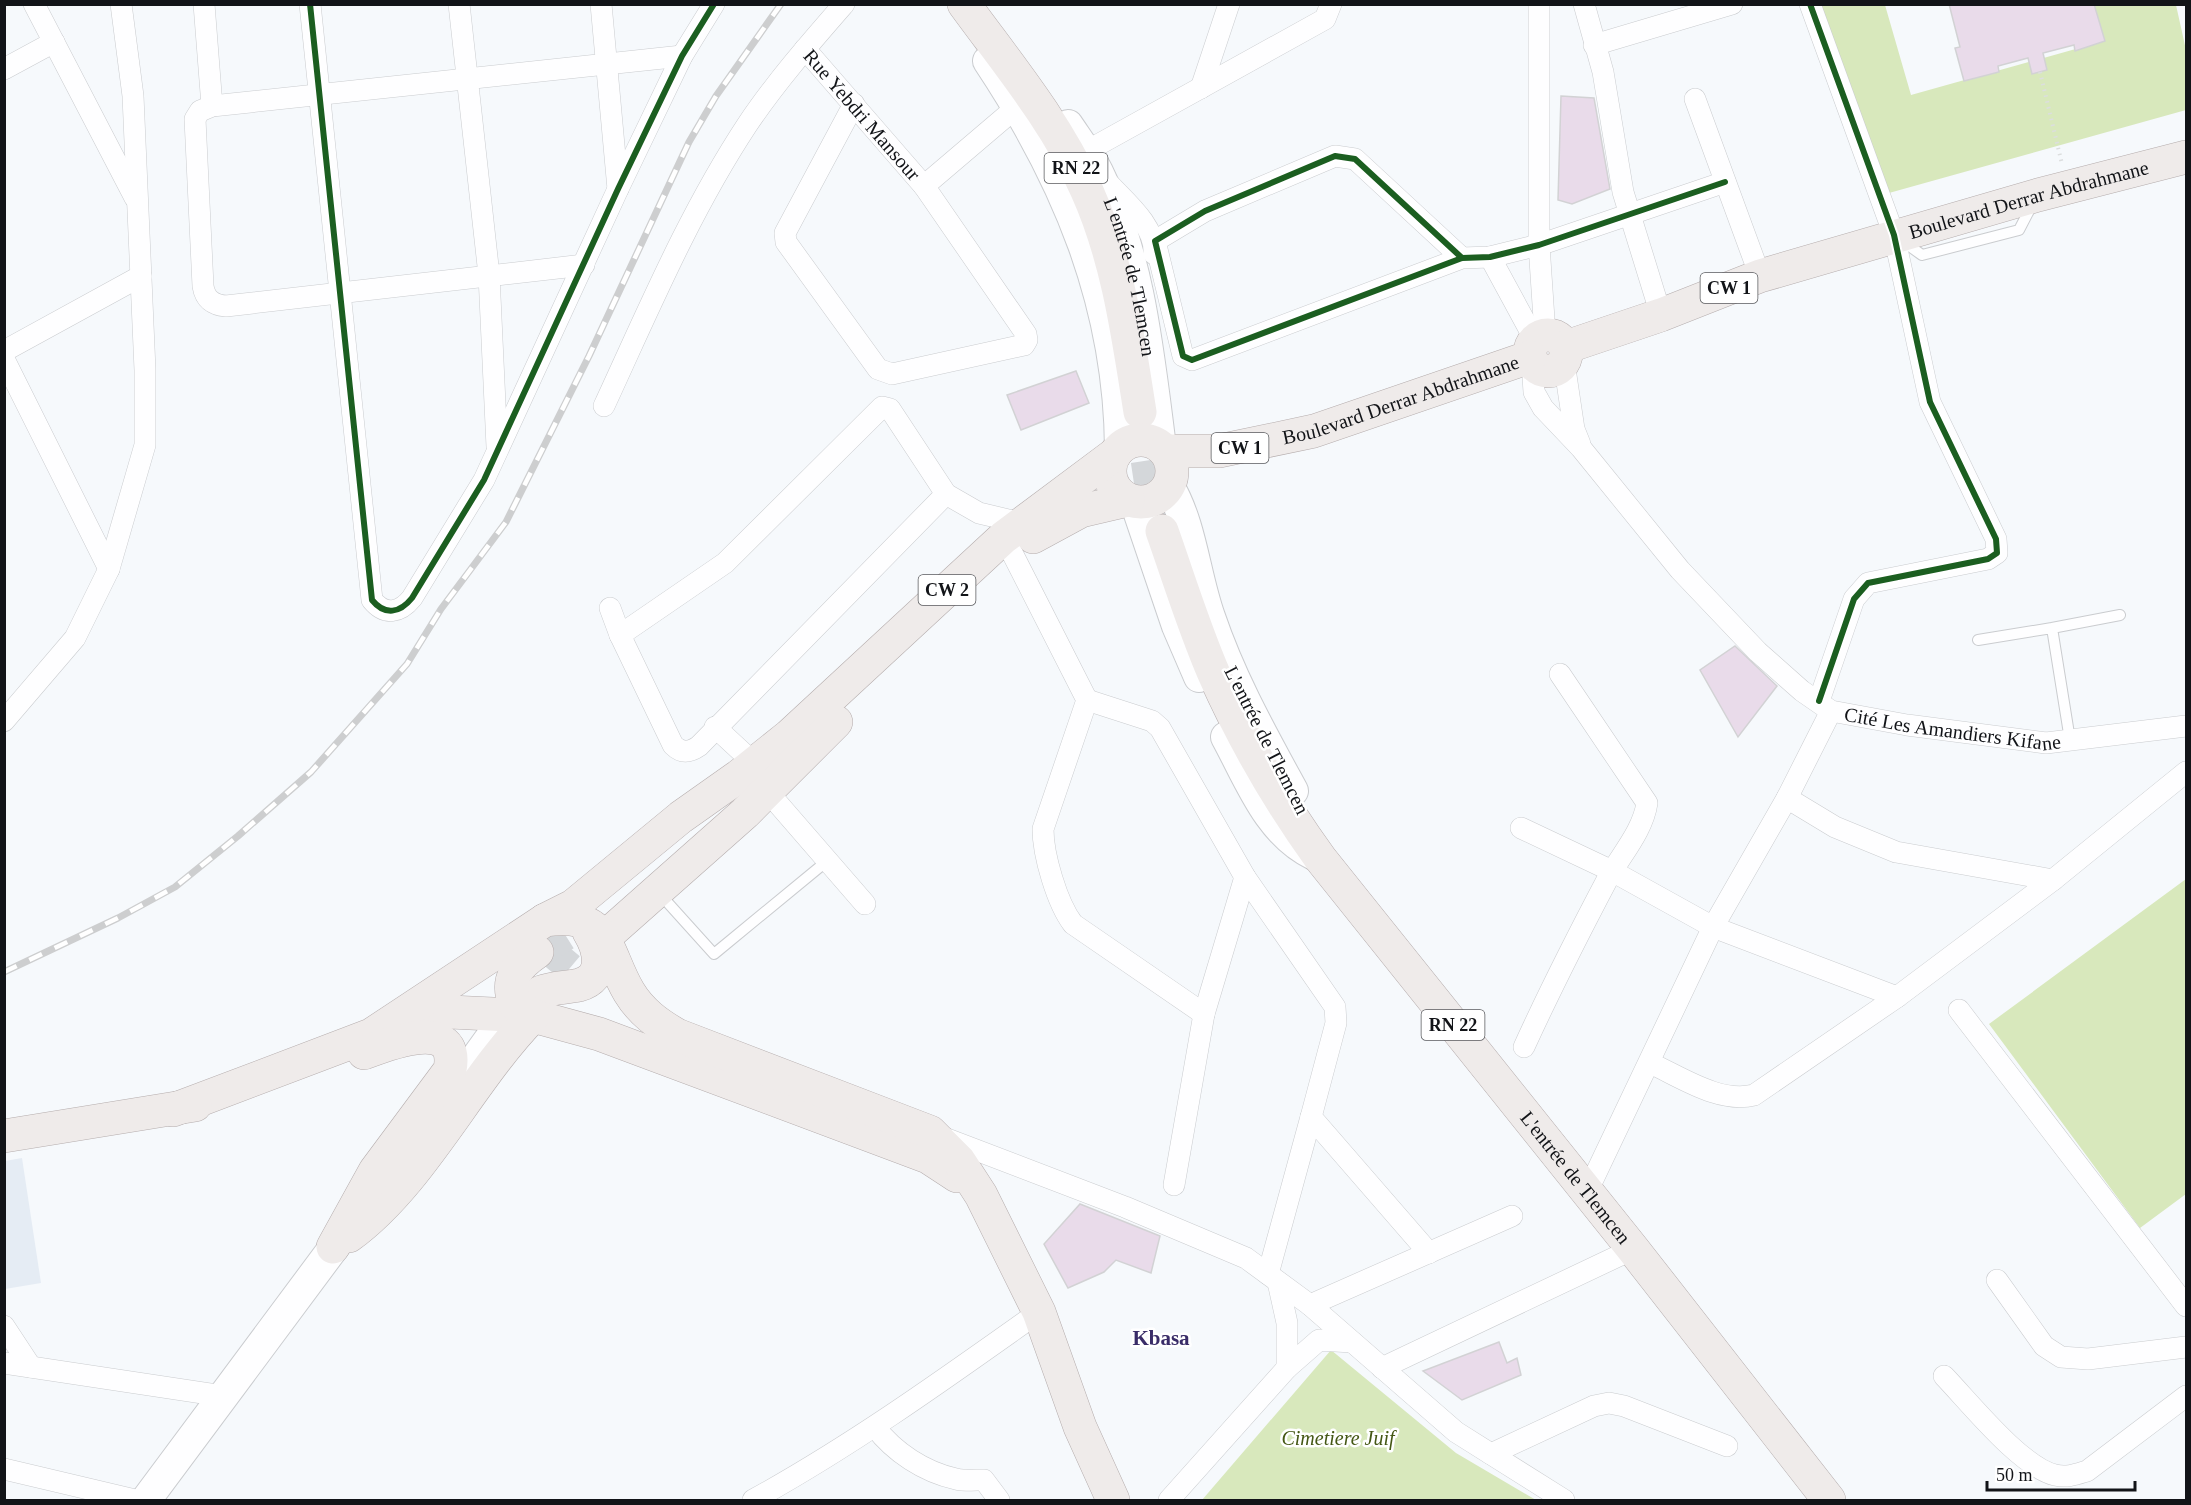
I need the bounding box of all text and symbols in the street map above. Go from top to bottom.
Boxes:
street label: Rue Yebdri Mansour [799,45,925,185]
road number: RN 22 [1044,153,1108,183]
street label: Boulevard Derrar Abdrahmane [1906,156,2151,243]
street label: L'entrée de Tlemcen [1100,194,1160,358]
road number: CW 1 [1700,273,1758,303]
street label: Boulevard Derrar Abdrahmane [1280,351,1522,448]
road number: CW 1 [1212,433,1268,463]
road number: CW 2 [918,575,976,605]
street label: L'entrée de Tlemcen [1220,662,1314,818]
street label: Cité Les Amandiers Kifane [1843,703,2062,754]
road number: RN 22 [1422,1010,1484,1040]
street label: L'entrée de Tlemcen [1516,1107,1635,1248]
district label: Kbasa [1132,1326,1190,1350]
park label: Cimetiere Juif [1281,1427,1397,1450]
scale bar [1987,1454,2136,1492]
text: 50 m [1996,1465,2033,1485]

